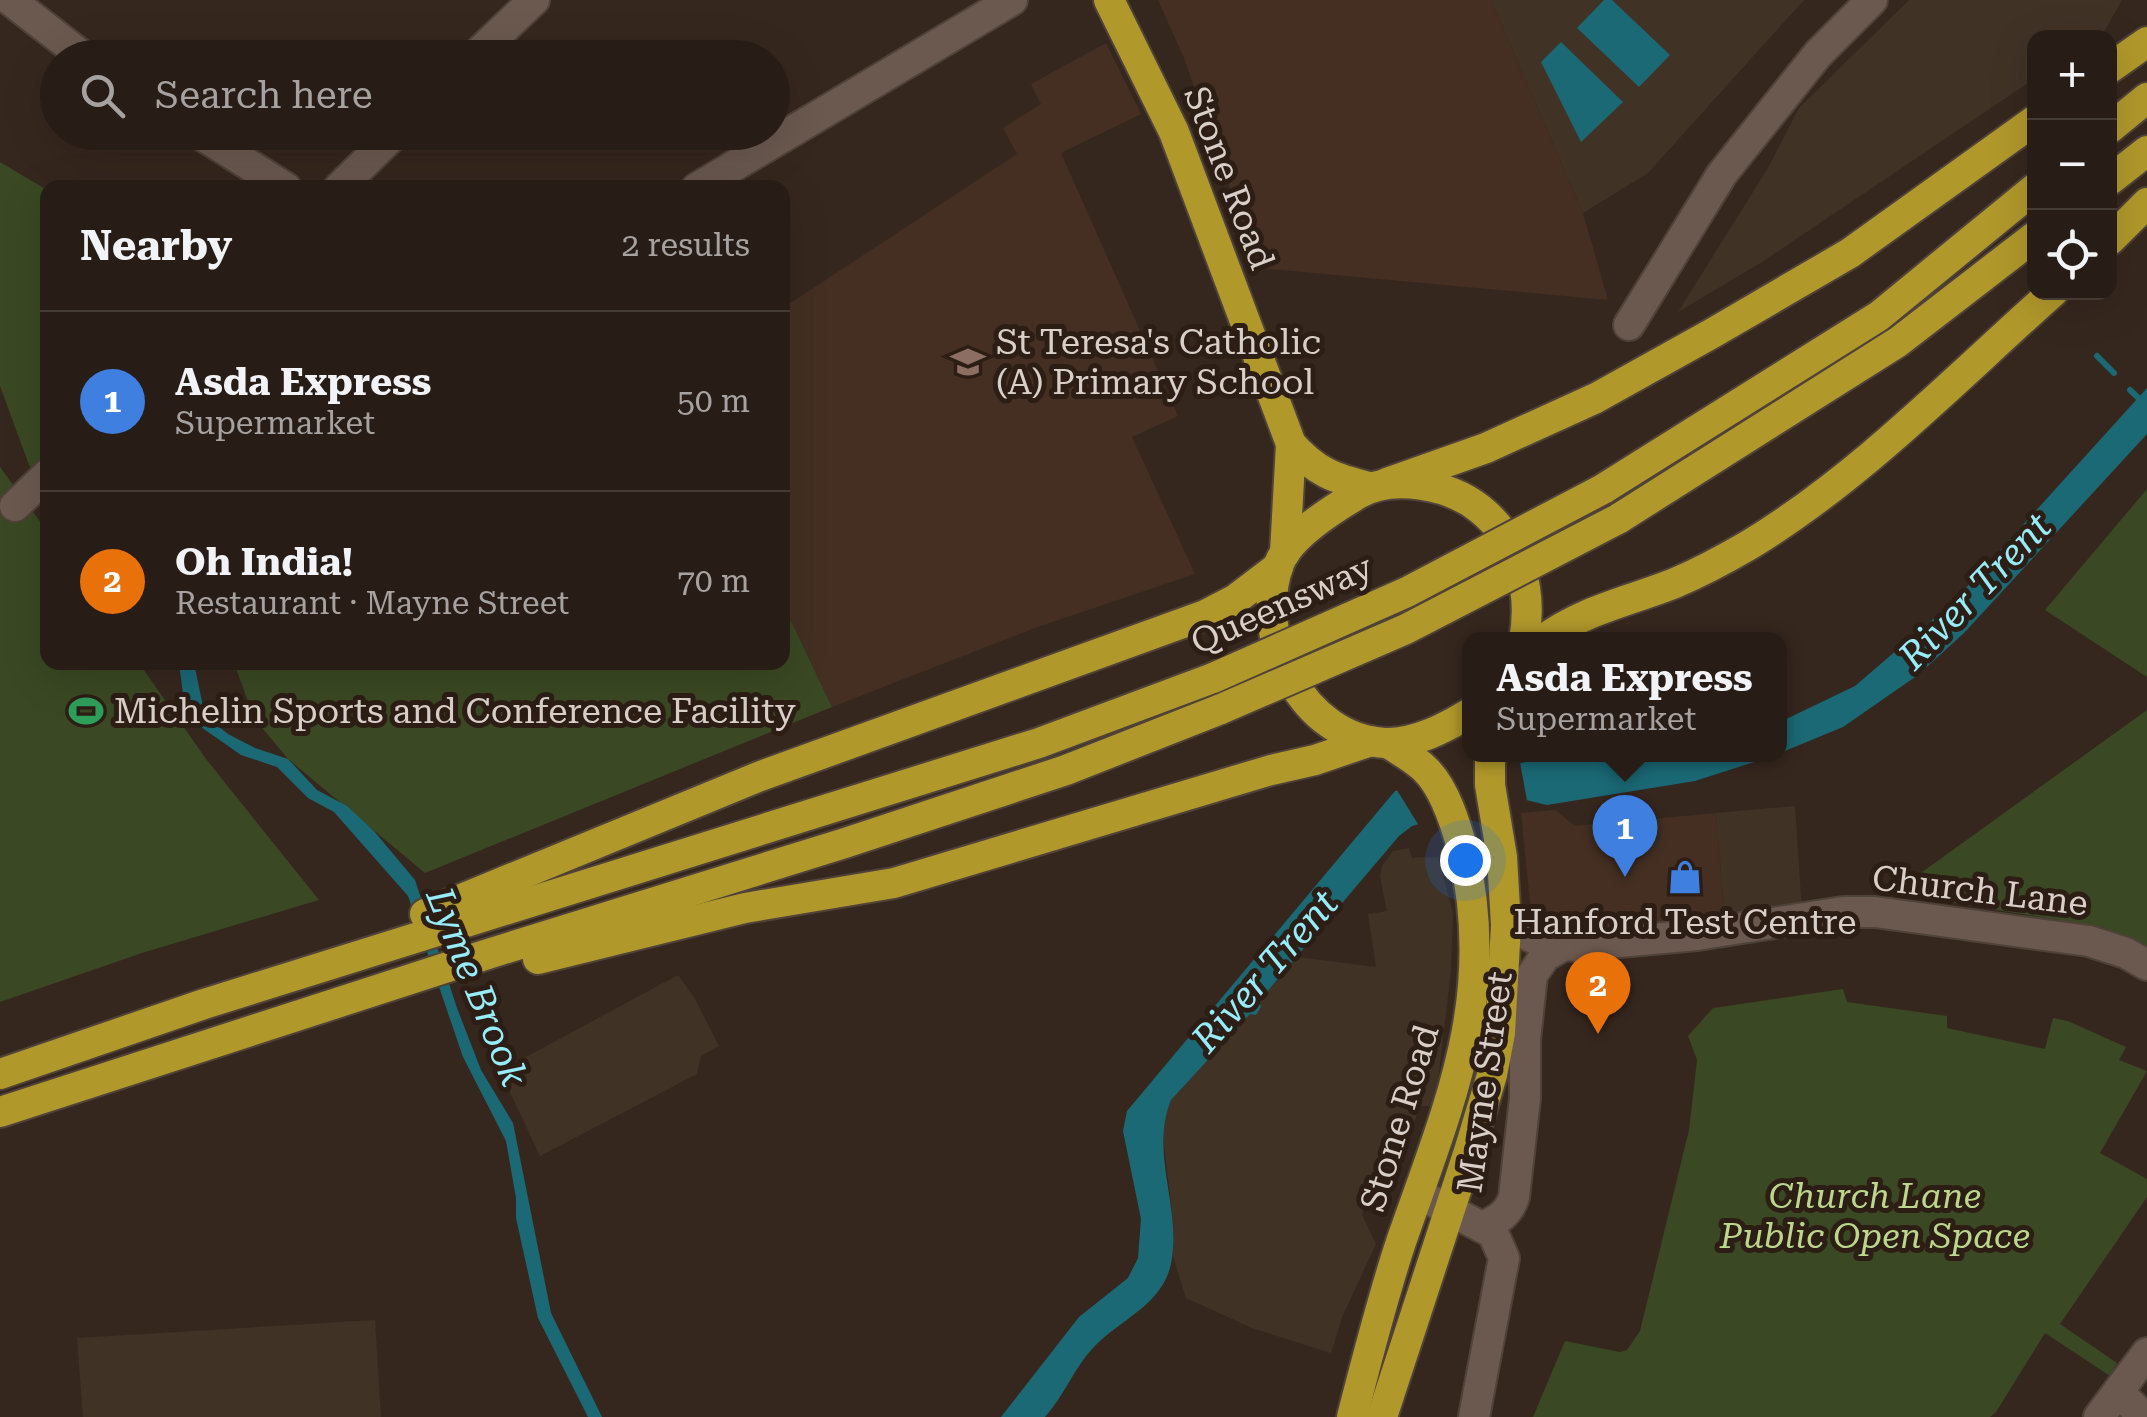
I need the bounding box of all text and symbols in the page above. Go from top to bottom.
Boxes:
map controls [2027,30,2117,300]
button: + [2027,30,2117,120]
search box [40,40,790,150]
icon: search [75,68,130,123]
text: Search here [155,73,373,117]
street label: Stone Road [1175,81,1283,275]
button: − [2027,120,2117,210]
button: locate [2027,210,2117,300]
text: Nearby [80,221,232,270]
text: 2 results [622,226,750,264]
place label: St Teresa's Catholic (A) Primary School [996,322,1321,403]
school or university icon: St Teresa's Catholic (A) Primary School [949,343,987,381]
text: Asda Express [175,360,431,404]
text: 1 [104,382,121,420]
text: 50 m [677,382,750,420]
text: Supermarket [175,404,375,442]
water label: River Trent [1889,504,2060,679]
text: Oh India! [175,540,353,584]
street label: Queensway [1185,547,1379,663]
text: 2 [104,562,121,600]
text: 70 m [677,562,750,600]
text: Restaurant · Mayne Street [175,584,569,622]
popup [1462,632,1787,762]
text: Asda Express [1496,656,1753,700]
place label: Michelin Sports and Conference Facility [114,691,796,732]
sports icon: Michelin Sports and Conference Facility [67,692,105,730]
text: Supermarket [1496,700,1696,738]
pin: 1 [1592,794,1658,877]
your location [1440,835,1491,886]
street label: Church Lane [1870,857,2090,925]
shop icon: Hanford Test Centre [1666,858,1704,896]
water label: Lyme Brook [416,881,537,1093]
water label: River Trent [1182,881,1347,1061]
place label: Hanford Test Centre [1514,902,1856,943]
pin: 2 [1566,952,1630,1034]
street label: Mayne Street [1449,969,1521,1195]
street label: Stone Road [1352,1020,1448,1216]
park label: Church Lane Public Open Space [1719,1176,2030,1257]

